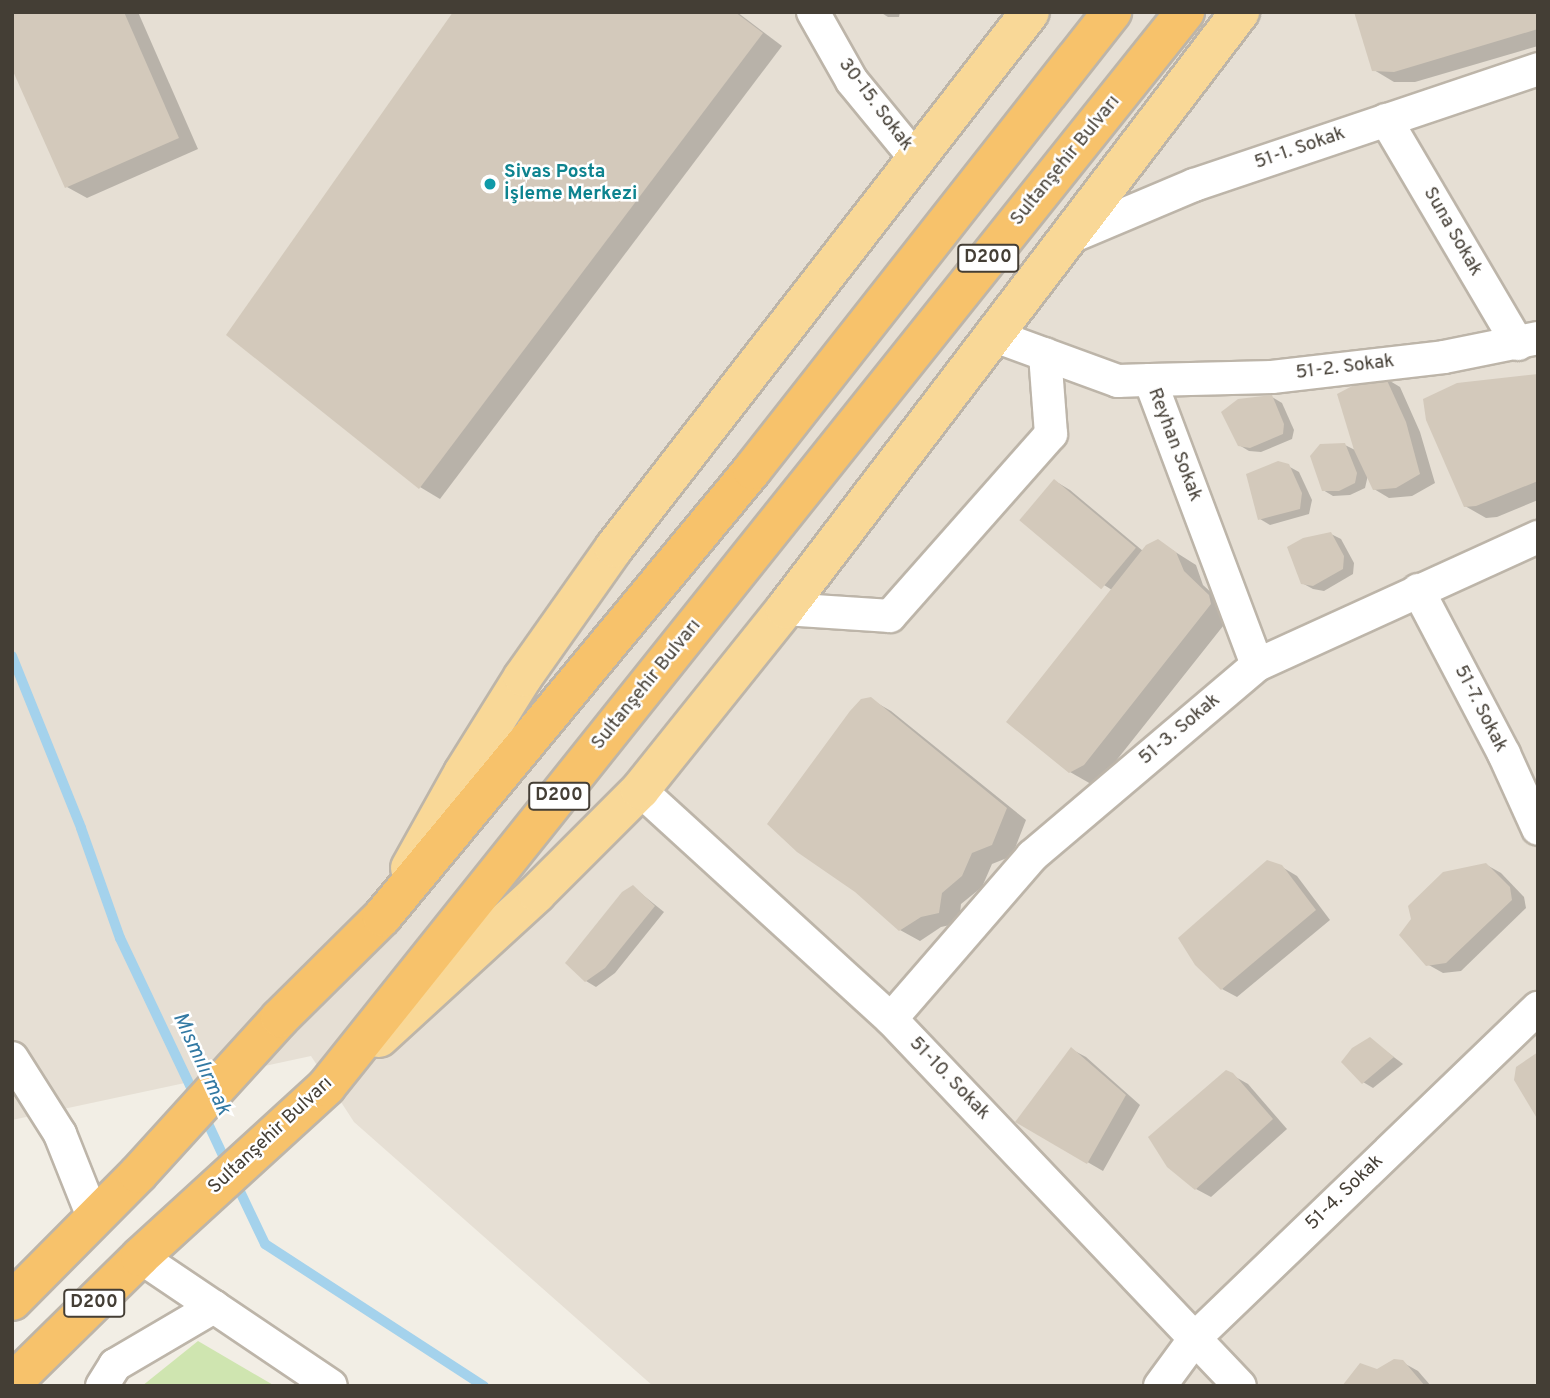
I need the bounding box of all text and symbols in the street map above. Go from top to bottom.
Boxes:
street label: 30-15. Sokak [833,54,917,156]
street label: Sultanşehir Bulvarı [1006,91,1126,231]
street label: 51-1. Sokak [1252,123,1348,175]
place label: Sivas Posta İşleme Merkezi [504,162,637,206]
marker: Sivas Posta İşleme Merkezi [482,176,498,192]
street label: Suna Sokak [1417,184,1487,280]
road number: D200 [956,244,1020,272]
street label: 51-2. Sokak [1294,351,1396,385]
street label: Reyhan Sokak [1142,385,1206,505]
street label: Sultanşehir Bulvarı [587,615,707,755]
street label: 51-7. Sokak [1448,662,1512,756]
street label: 51-3. Sokak [1135,690,1225,770]
road number: D200 [528,782,590,810]
water label: Mısmılırmak [166,1009,236,1119]
street label: 51-10. Sokak [904,1033,994,1125]
street label: Sultanşehir Bulvarı [204,1073,338,1199]
street label: 51-4. Sokak [1301,1150,1389,1236]
road number: D200 [62,1288,126,1318]

